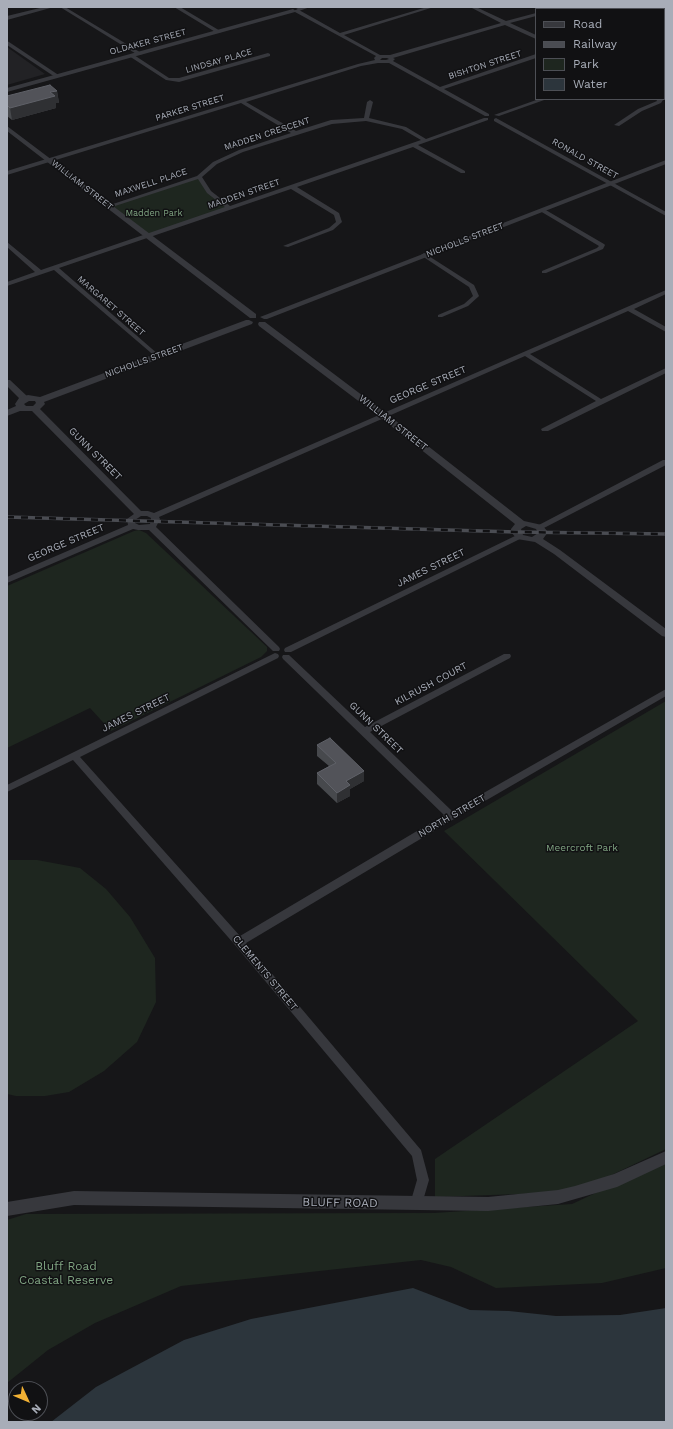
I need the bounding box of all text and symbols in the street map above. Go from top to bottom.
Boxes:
legend [535,8,665,100]
text: Road [573,17,602,31]
street label: OLDAKER STREET [109,27,187,57]
text: Railway [573,37,617,51]
street label: LINDSAY PLACE [184,46,254,76]
street label: BISHTON STREET [447,48,523,82]
text: Park [573,57,599,71]
text: Water [573,77,607,91]
street label: PARKER STREET [154,92,226,124]
street label: MADDEN CRESCENT [223,115,311,153]
street label: RONALD STREET [550,136,620,182]
street label: WILLIAM STREET [49,158,115,212]
street label: MAXWELL PLACE [113,166,189,200]
street label: MADDEN STREET [206,177,282,211]
park label: Madden Park [125,208,183,218]
street label: NICHOLLS STREET [425,220,505,260]
street label: MARGARET STREET [75,274,147,338]
street label: NICHOLLS STREET [104,342,184,380]
street label: GEORGE STREET [388,363,468,407]
street label: WILLIAM STREET [356,393,430,453]
street label: GUNN STREET [66,425,124,483]
street label: GEORGE STREET [26,521,106,565]
street label: JAMES STREET [395,546,467,590]
street label: KILRUSH COURT [393,660,469,708]
street label: JAMES STREET [100,691,172,735]
street label: GUNN STREET [347,699,405,757]
street label: NORTH STREET [416,792,488,840]
park label: Meercroft Park [546,842,618,854]
street label: CLEMENTS STREET [230,933,300,1013]
street label: BLUFF ROAD [302,1195,378,1211]
park label: Bluff Road Coastal Reserve [19,1259,113,1287]
north arrow [8,1381,48,1421]
text: N [29,1402,44,1416]

